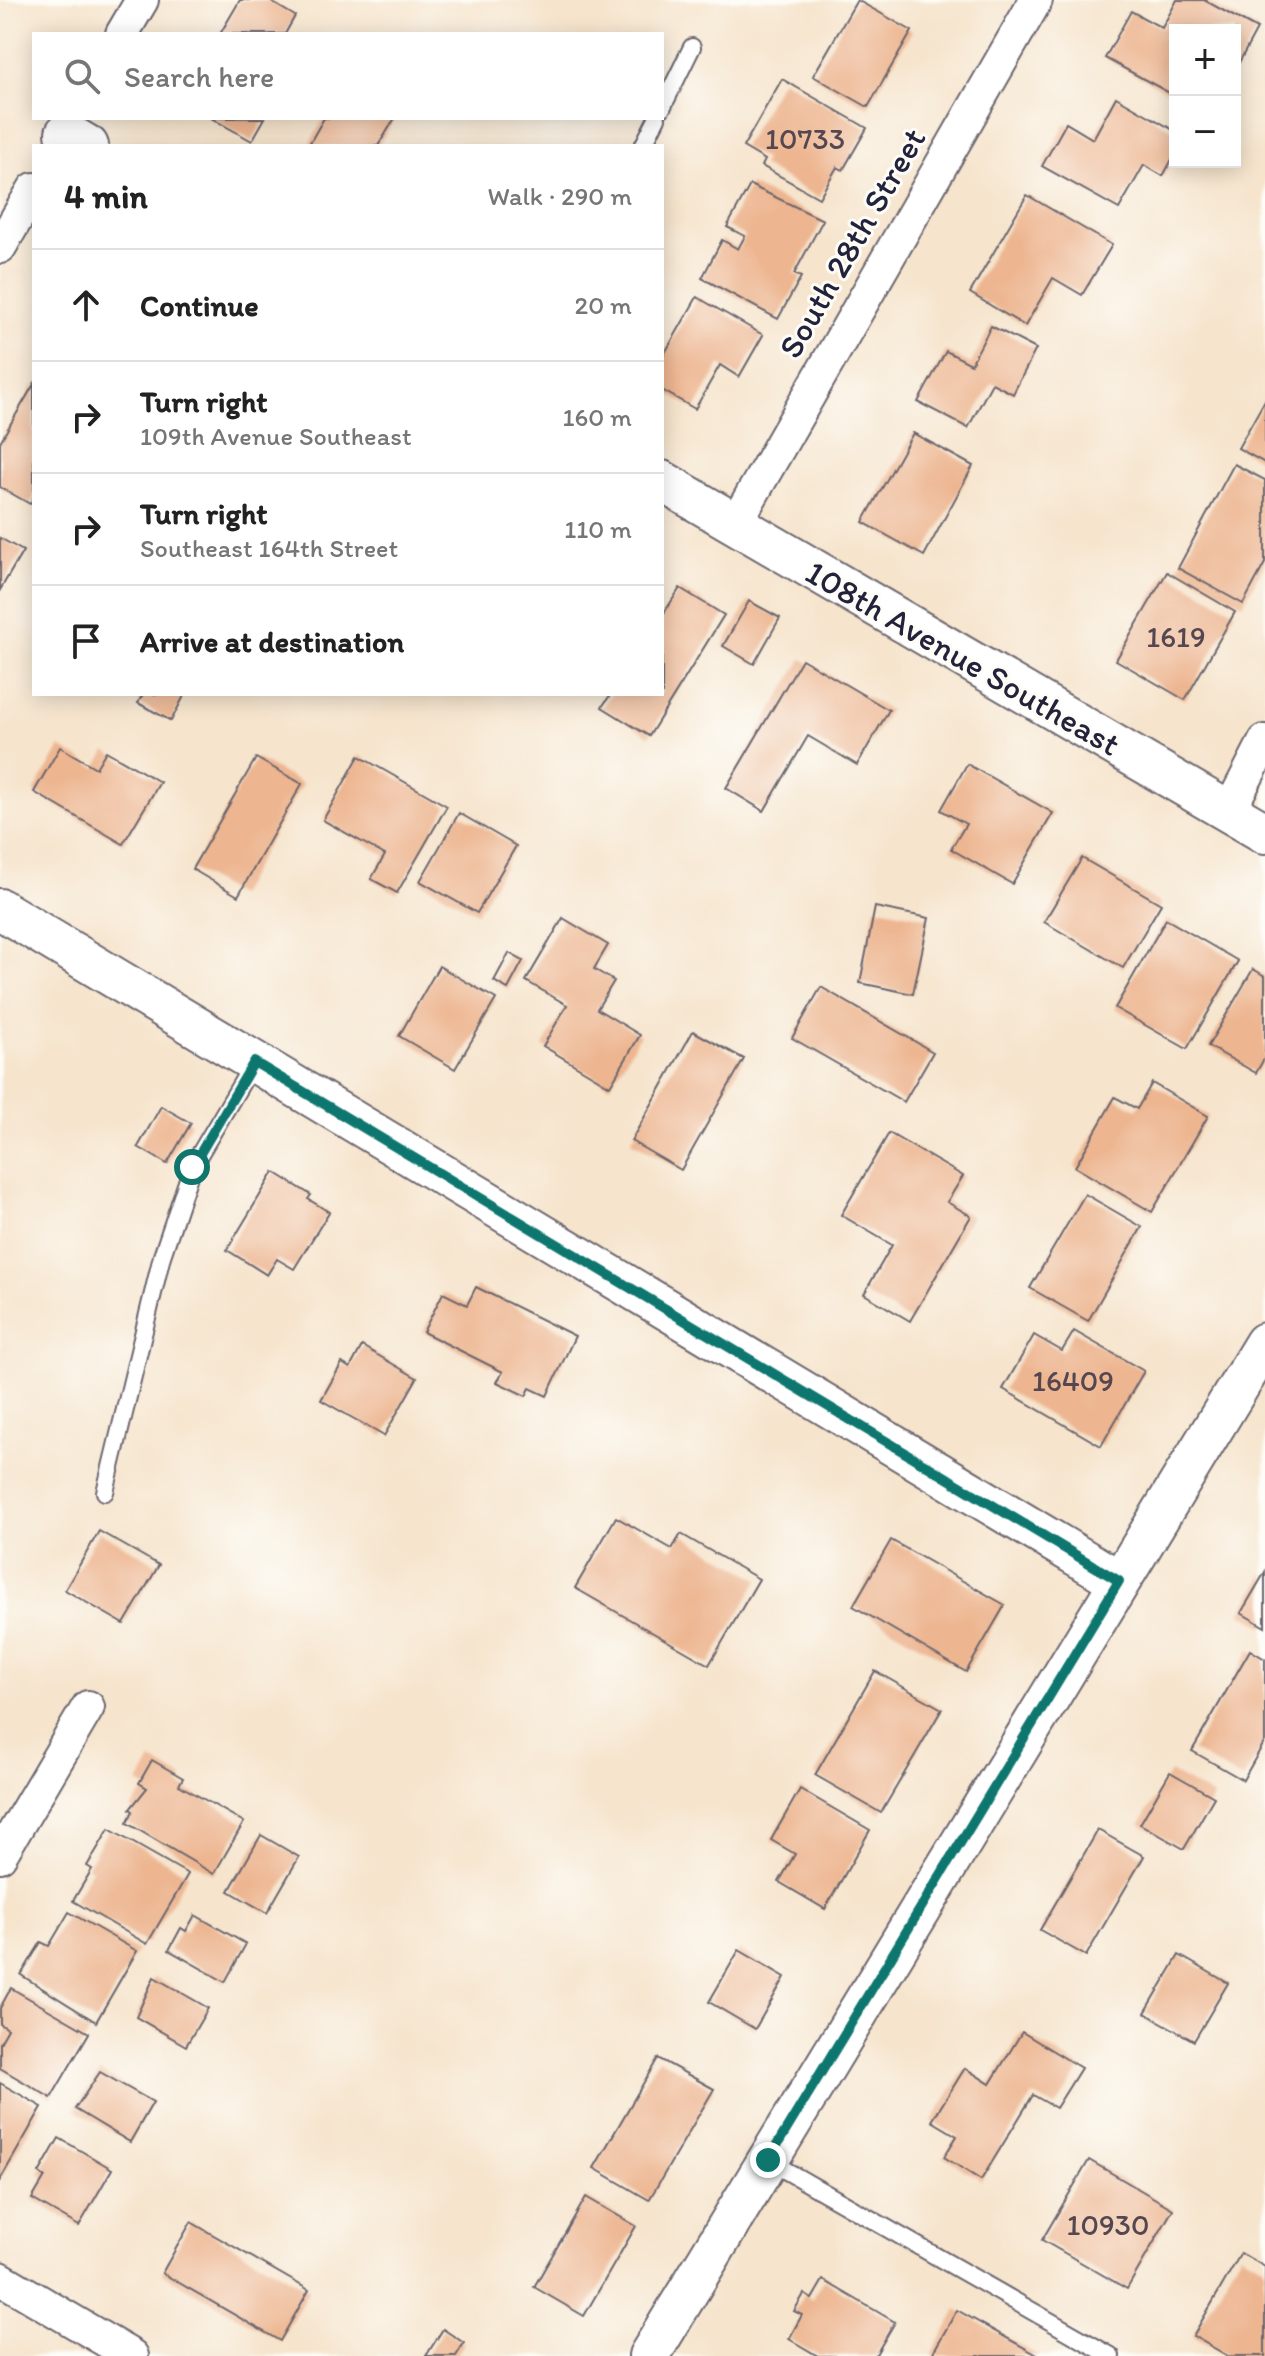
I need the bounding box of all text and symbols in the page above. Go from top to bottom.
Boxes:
map controls [1169,24,1241,168]
button: + [1169,24,1241,96]
search box [32,32,664,120]
icon: search [60,54,104,98]
text: Search here [124,58,274,95]
button: − [1169,96,1241,168]
house number: 10733 [765,120,845,157]
street label: South 28th Street [770,121,934,365]
text: 4 min [64,176,148,217]
text: Walk · 290 m [488,180,632,212]
icon: ahead [64,283,108,327]
text: Continue [140,287,259,324]
text: 20 m [575,289,632,321]
text: Turn right [140,383,268,420]
icon: right [64,395,108,439]
text: 160 m [562,401,632,433]
text: 109th Avenue Southeast [140,420,412,452]
text: Turn right [140,495,268,532]
icon: right [64,507,108,551]
text: 110 m [564,513,632,545]
text: Southeast 164th Street [140,532,398,564]
street label: 108th Avenue Southeast [799,551,1127,765]
house number: 1619 [1146,618,1206,655]
icon: arrive [64,619,108,663]
text: Arrive at destination [140,623,404,660]
route start [174,1149,210,1185]
house number: 16409 [1032,1362,1114,1399]
route end [750,2142,786,2178]
house number: 10930 [1067,2206,1149,2243]

